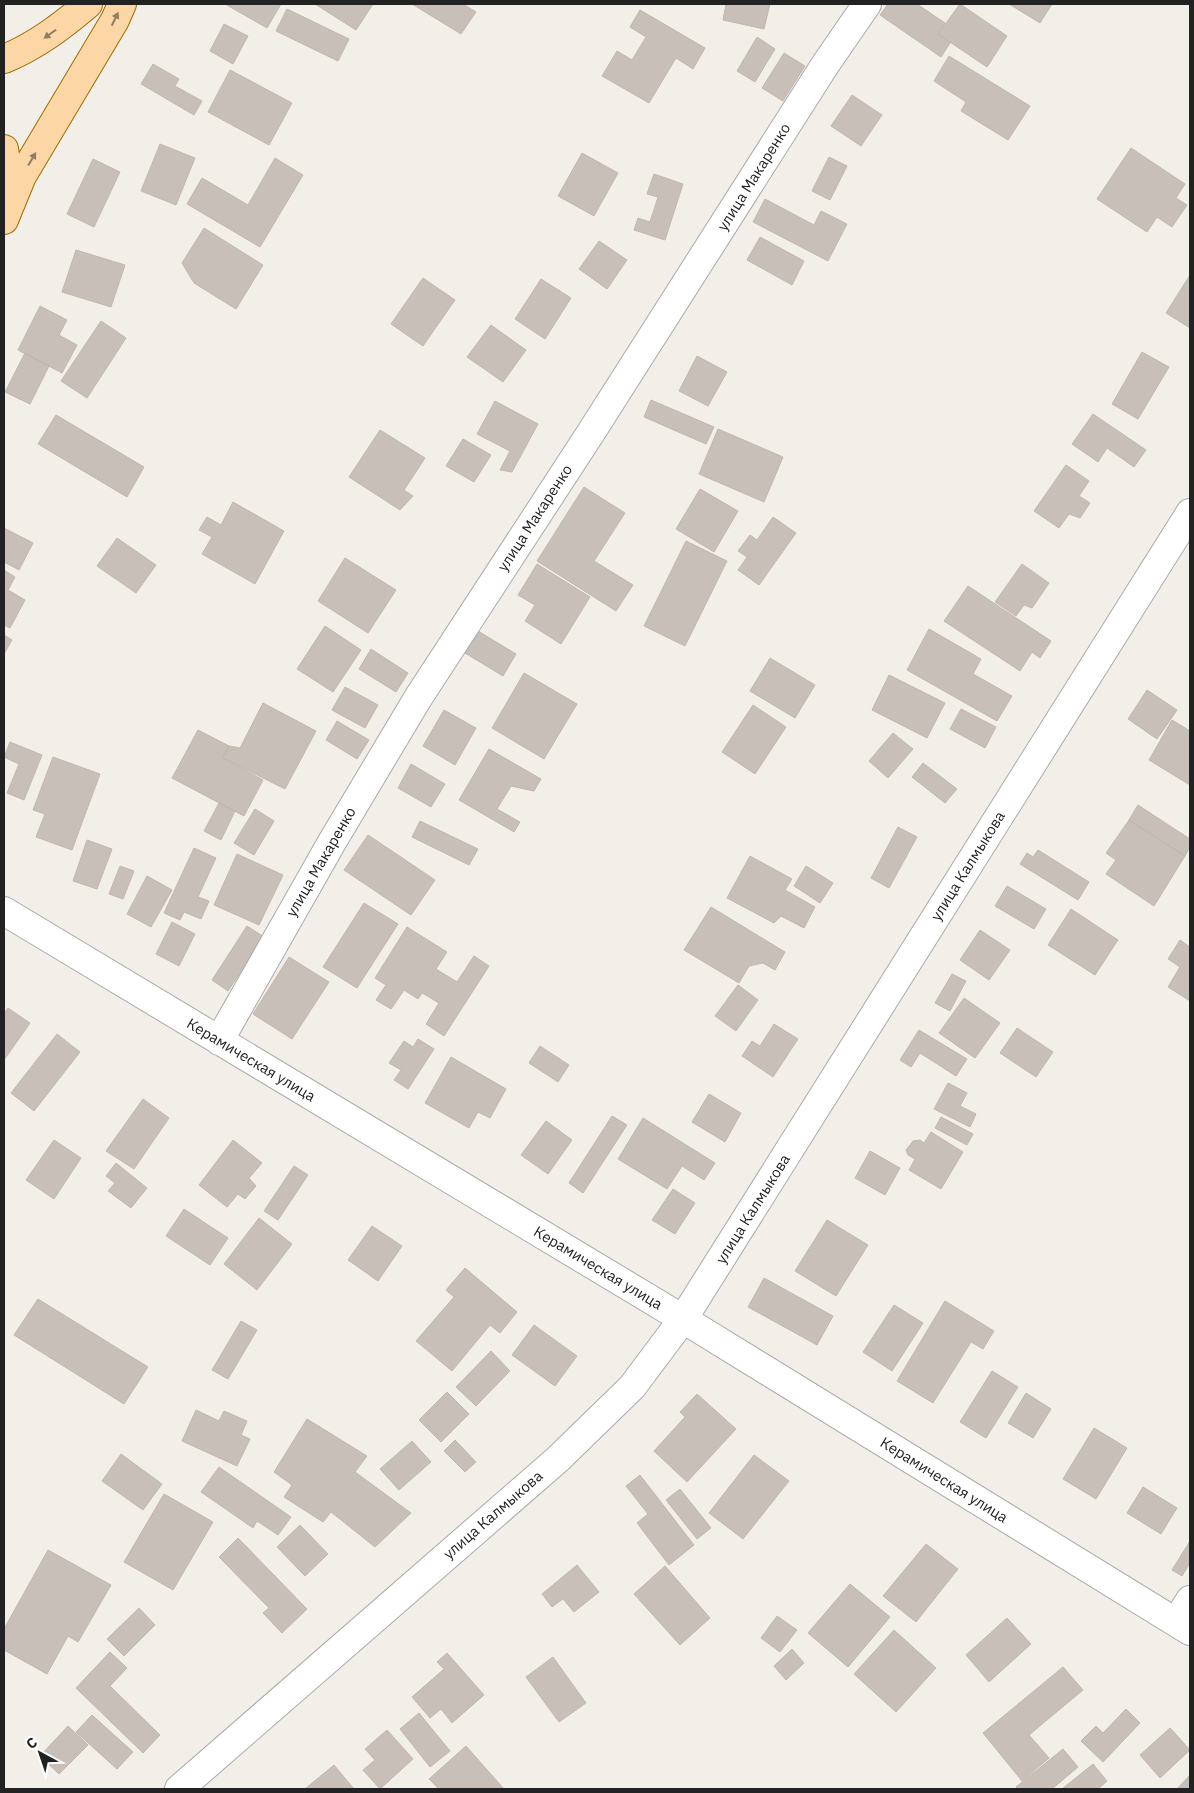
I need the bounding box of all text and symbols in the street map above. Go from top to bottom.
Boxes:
one-way arrow [111,12,119,26]
one-way arrow [44,29,57,39]
street label: улица Макаренко [713,119,794,234]
one-way arrow [27,152,36,165]
street label: улица Макаренко [493,461,576,575]
street label: улица Макаренко [281,803,360,920]
street label: улица Калмыкова [926,807,1009,924]
street label: Керамическая улица [183,1014,319,1106]
street label: улица Калмыкова [711,1150,794,1267]
street label: Керамическая улица [530,1222,666,1314]
street label: Керамическая улица [877,1433,1012,1527]
street label: улица Калмыкова [439,1466,546,1563]
north arrow [15,1728,65,1778]
text: С [22,1733,41,1753]

